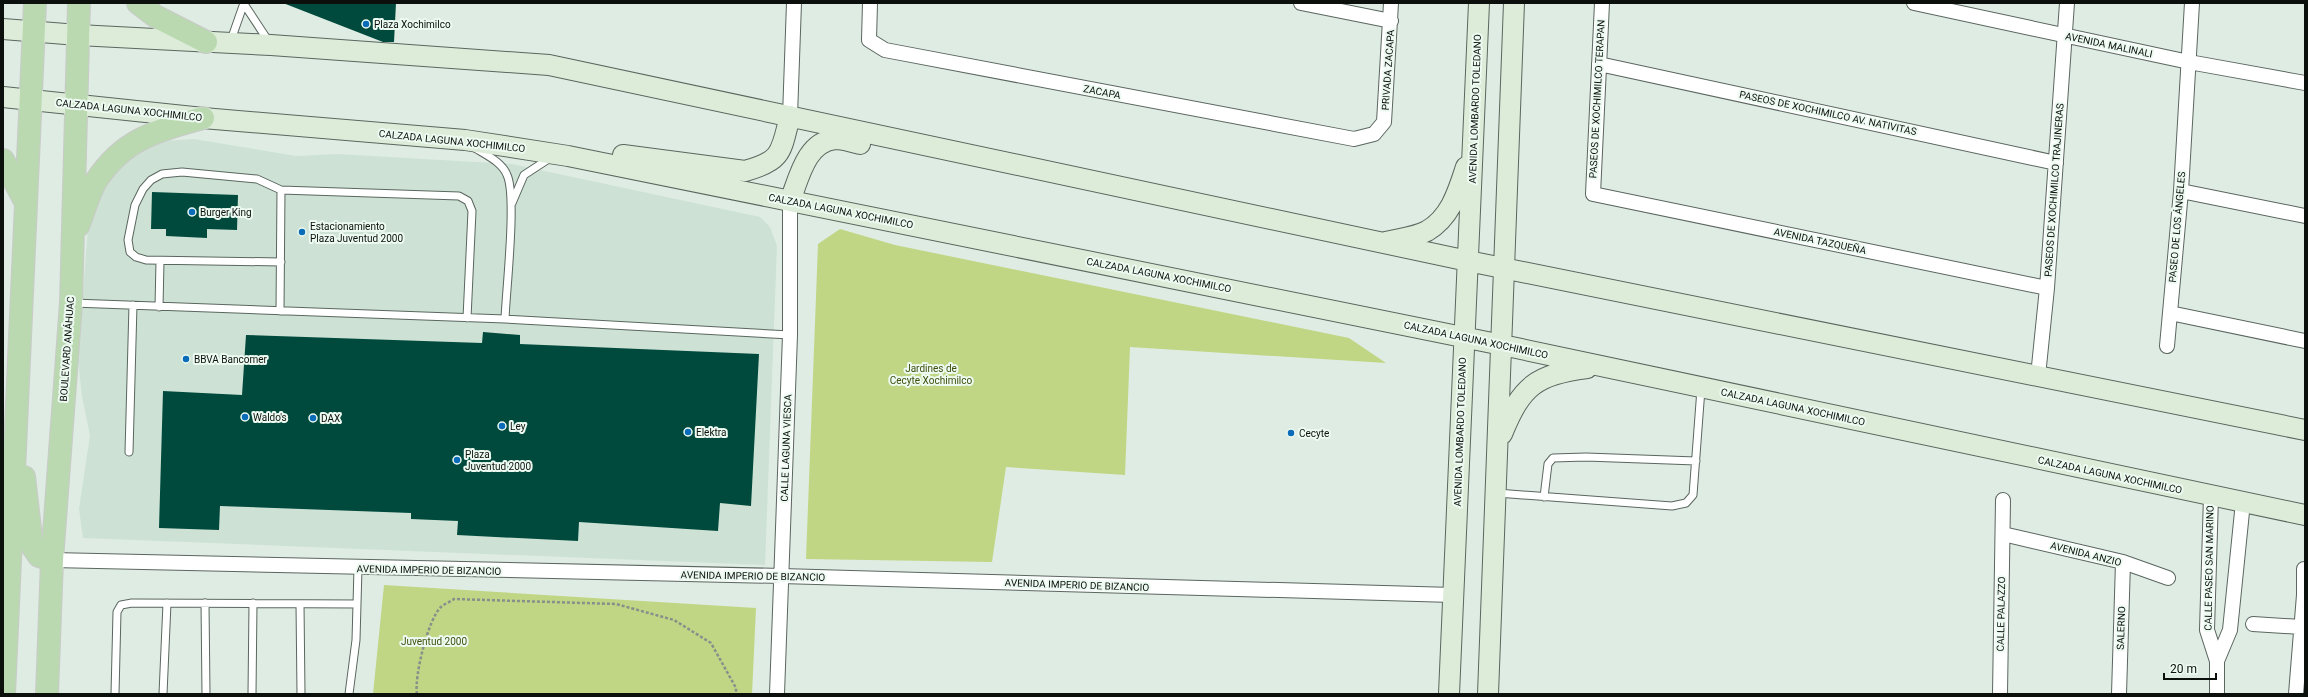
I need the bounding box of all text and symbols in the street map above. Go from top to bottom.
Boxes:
marker: Plaza Xochimilco [361,19,371,29]
place label: Plaza Xochimilco [374,19,451,30]
street label: PASEOS DE XOCHIMILCO TERAPAN [1587,19,1607,179]
street label: PRIVADA ZACAPA [1380,29,1396,111]
street label: AVENIDA MALINALI [2064,30,2154,60]
street label: AVENIDA LOMBARDO TOLEDANO [1467,34,1483,184]
street label: ZACAPA [1082,83,1122,101]
street label: PASEOS DE XOCHIMILCO AV. NATIVITAS [1738,89,1918,137]
street label: CALZADA LAGUNA XOCHIMILCO [55,97,203,123]
street label: PASEOS DE XOCHIMILCO TRAJINERAS [2042,103,2066,277]
street label: CALZADA LAGUNA XOCHIMILCO [378,128,526,154]
street label: PASEO DE LOS ÁNGELES [2166,171,2187,283]
street label: CALZADA LAGUNA XOCHIMILCO [768,192,914,230]
marker: Burger King [187,207,197,217]
place label: Burger King [200,207,252,218]
place label: Estacionamiento Plaza Juventud 2000 [310,221,403,244]
street label: AVENIDA TAZQUEÑA [1773,225,1868,256]
marker: Estacionamiento Plaza Juventud 2000 [297,227,307,237]
street label: CALZADA LAGUNA XOCHIMILCO [1086,256,1232,294]
street label: BOULEVARD ANÁHUAC [57,296,76,402]
street label: CALZADA LAGUNA XOCHIMILCO [1403,319,1549,361]
marker: BBVA Bancomer [181,354,191,364]
place label: BBVA Bancomer [194,354,268,365]
street label: AVENIDA LOMBARDO TOLEDANO [1452,357,1468,507]
park label: Jardines de Cecyte Xochimilco [890,363,973,386]
street label: CALZADA LAGUNA XOCHIMILCO [1720,386,1866,428]
street label: CALLE LAGUNA VIESCA [779,394,793,502]
marker: Waldo's [240,412,250,422]
place label: Waldo's [253,412,287,423]
marker: DAX [308,413,318,423]
place label: DAX [321,413,340,424]
marker: Ley [497,421,507,431]
place label: Ley [510,421,526,432]
marker: Elektra [683,427,693,437]
place label: Elektra [696,427,726,438]
marker: Cecyte [1286,428,1296,438]
place label: Cecyte [1299,428,1329,439]
place label: Plaza Juventud 2000 [465,449,531,472]
street label: CALZADA LAGUNA XOCHIMILCO [2037,454,2183,496]
marker: Plaza Juventud 2000 [452,455,462,465]
street label: CALLE PASEO SAN MARINO [2202,505,2216,631]
street label: AVENIDA ANZIO [2049,540,2123,568]
street label: AVENIDA IMPERIO DE BIZANCIO [357,563,502,577]
street label: AVENIDA IMPERIO DE BIZANCIO [681,569,826,583]
street label: CALLE PALAZZO [1995,576,2007,652]
street label: AVENIDA IMPERIO DE BIZANCIO [1005,577,1150,593]
street label: SALERNO [2115,606,2127,650]
park label: Juventud 2000 [401,636,467,647]
scale bar [2164,655,2216,681]
text: 20 m [2170,662,2197,676]

